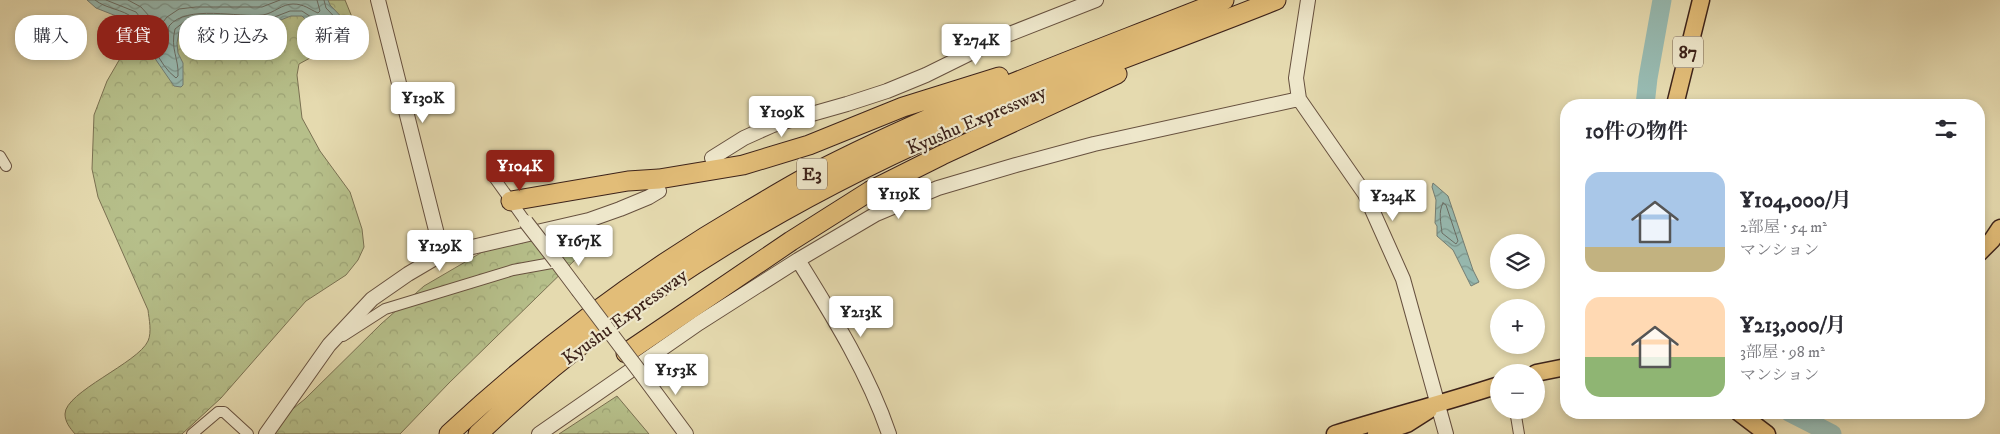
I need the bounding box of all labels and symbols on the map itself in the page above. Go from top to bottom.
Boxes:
pin: ¥274K [941,23,1011,66]
road number: 87 [1673,36,1703,68]
street label: Kyushu Expressway [903,80,1051,160]
pin: ¥130K [388,82,458,124]
pin: ¥109K [747,96,817,138]
pin: ¥104K [485,150,555,192]
road number: E3 [797,158,827,190]
pin: ¥119K [864,178,934,220]
pin: ¥234K [1358,180,1428,222]
pin: ¥167K [544,224,614,267]
pin: ¥129K [405,230,475,272]
street label: Kyushu Expressway [558,263,693,370]
pin: ¥213K [826,296,896,338]
pin: ¥153K [641,354,711,396]

